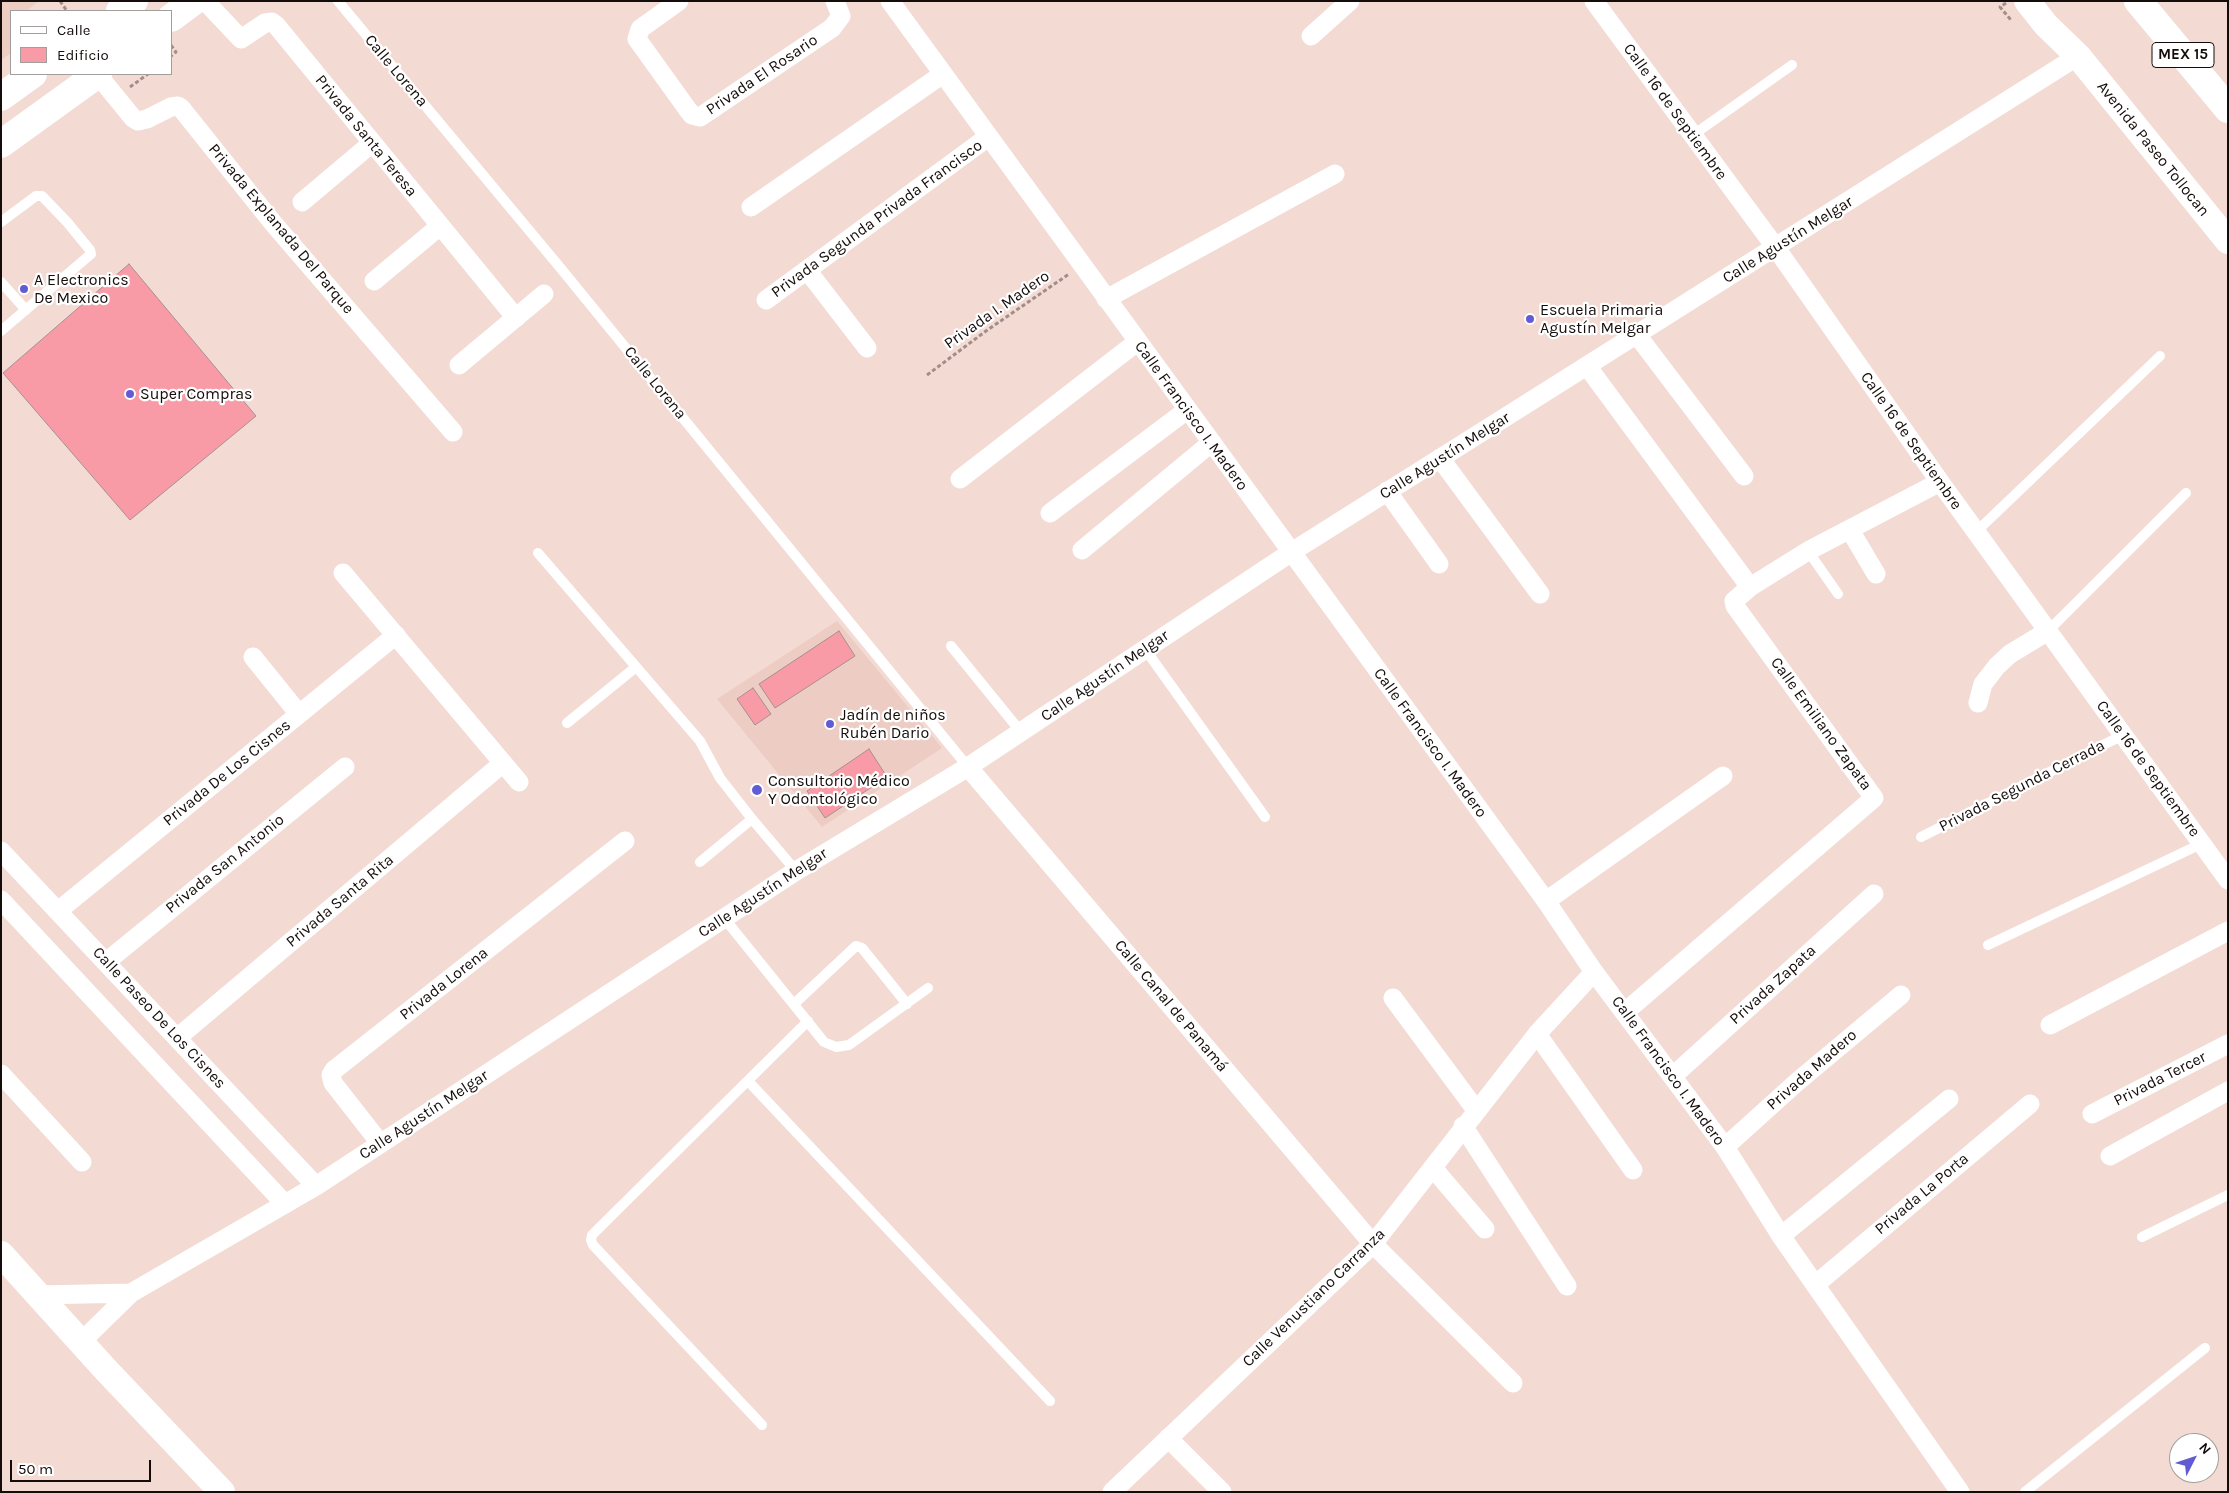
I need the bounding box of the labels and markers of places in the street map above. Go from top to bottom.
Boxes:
place label: A Electronics De Mexico [34,270,129,308]
marker: A Electronics De Mexico [18,283,30,295]
place label: Escuela Primaria Agustín Melgar [1540,300,1663,338]
marker: Escuela Primaria Agustín Melgar [1524,313,1536,325]
place label: Super Compras [140,384,252,404]
marker: Super Compras [124,388,136,400]
place label: Jadín de niños Rubén Dario [840,705,946,743]
marker: Jadín de niños Rubén Dario [824,718,836,730]
place label: Consultorio Médico Y Odontológico [768,771,910,809]
marker: Consultorio Médico Y Odontológico [750,783,764,797]

